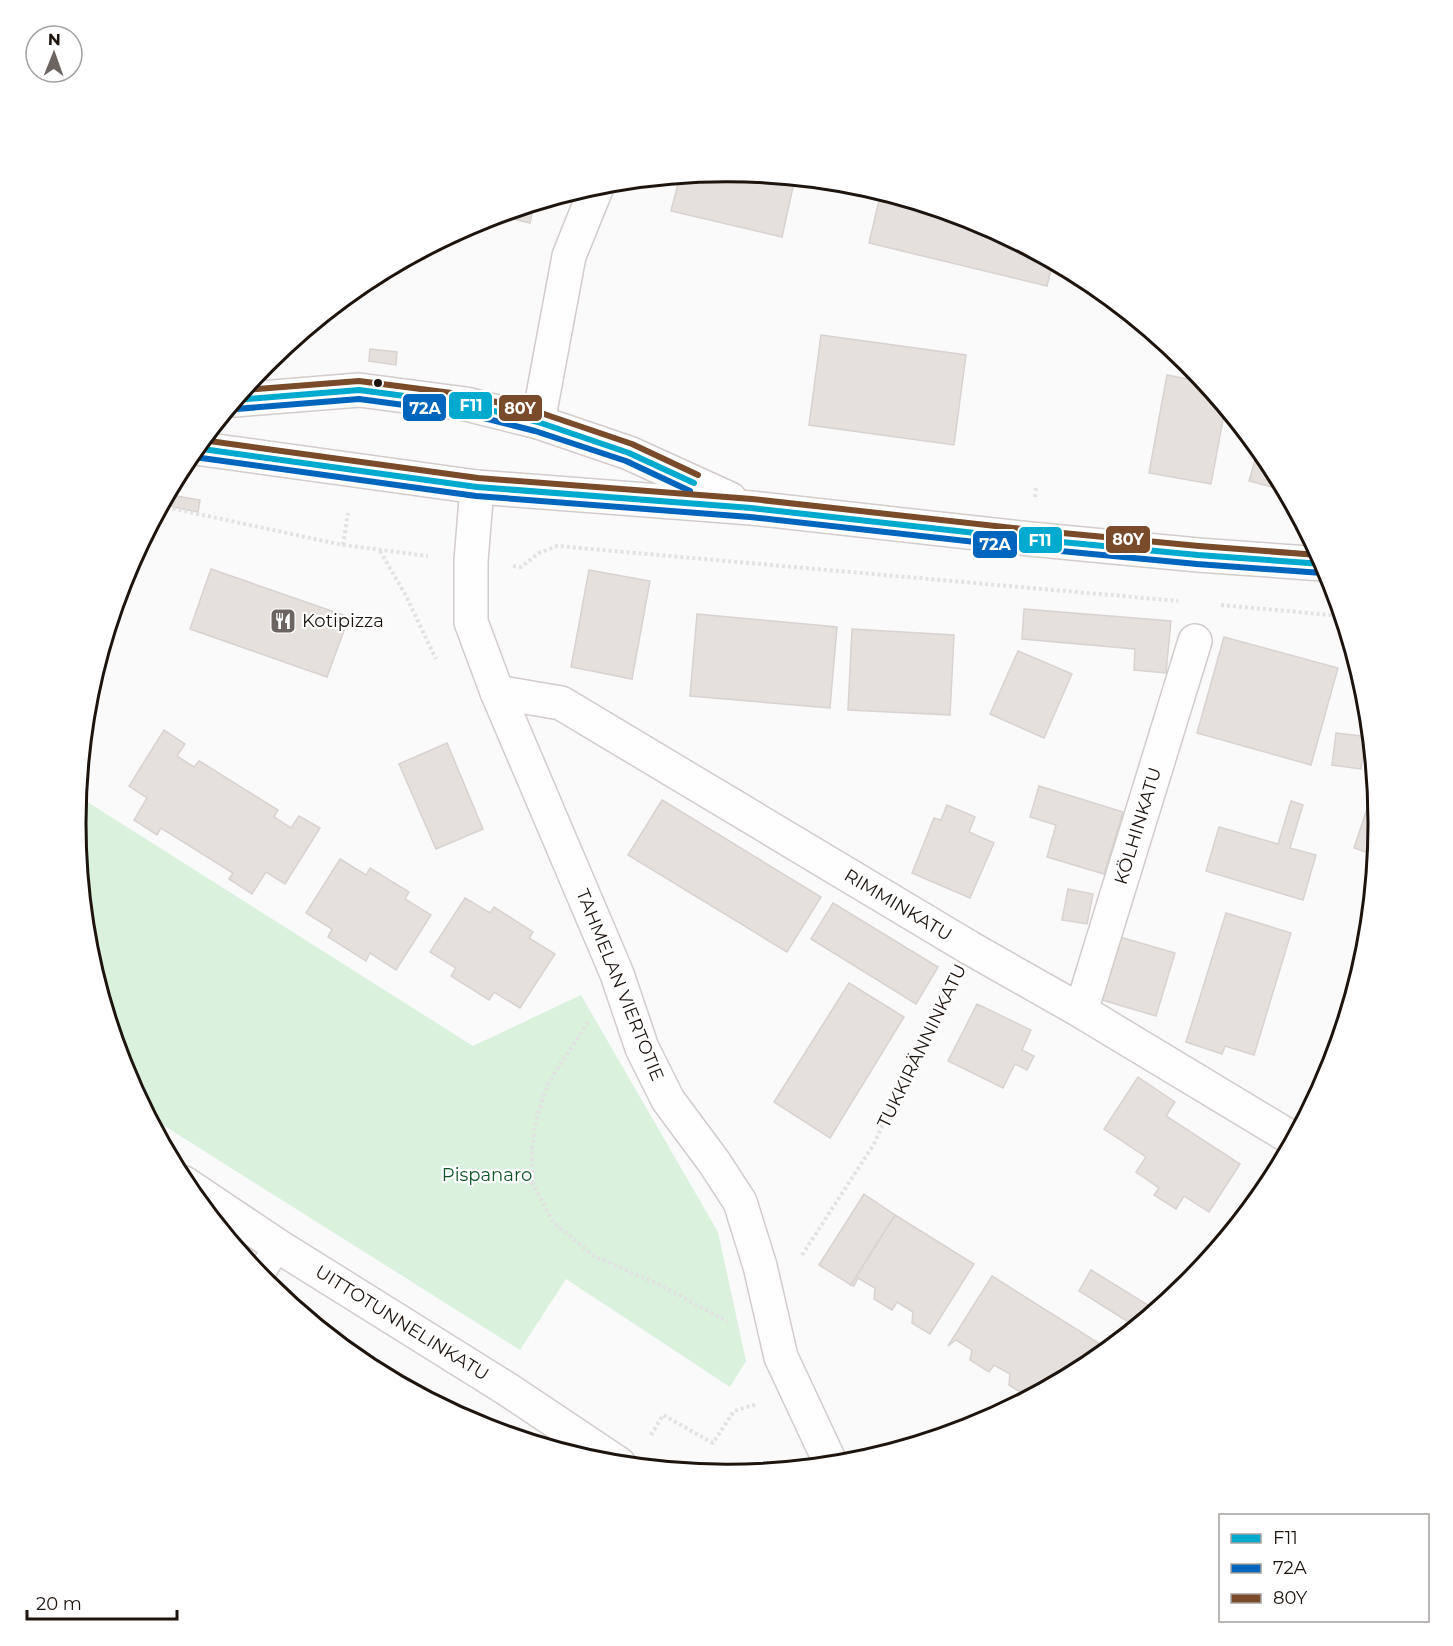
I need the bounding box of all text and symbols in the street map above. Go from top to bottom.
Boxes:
north arrow [24,24,84,84]
text: N [48,30,61,49]
unlabelled marker [372,377,384,389]
line badge: F11 [448,391,493,420]
line badge: 72A [402,393,447,422]
line badge: 80Y [498,394,543,422]
text: F11 [459,396,483,415]
text: 72A [409,399,442,418]
text: 80Y [504,399,537,418]
line badge: 80Y [1105,525,1151,554]
line badge: F11 [1018,526,1063,554]
line badge: 72A [972,530,1018,559]
text: 80Y [1112,530,1145,549]
text: F11 [1028,531,1052,550]
text: 72A [979,535,1012,554]
restaurant icon: Kotipizza [268,606,298,636]
place label: Kotipizza [302,610,384,632]
street label: KÖLHINKATU [1110,765,1166,887]
street label: RIMMINKATU [840,864,956,946]
street label: TAHMELAN VIERTOTIE [571,886,669,1084]
street label: TUKKIRÄNNINKATU [873,960,971,1132]
park label: Pispanaro [442,1164,532,1186]
street label: UITTOTUNNELINKATU [311,1261,493,1385]
legend [1219,1514,1429,1622]
text: F11 [1273,1527,1298,1549]
text: 72A [1273,1557,1307,1579]
scale bar [27,1583,177,1621]
text: 80Y [1273,1587,1308,1609]
text: 20 m [36,1593,82,1615]

